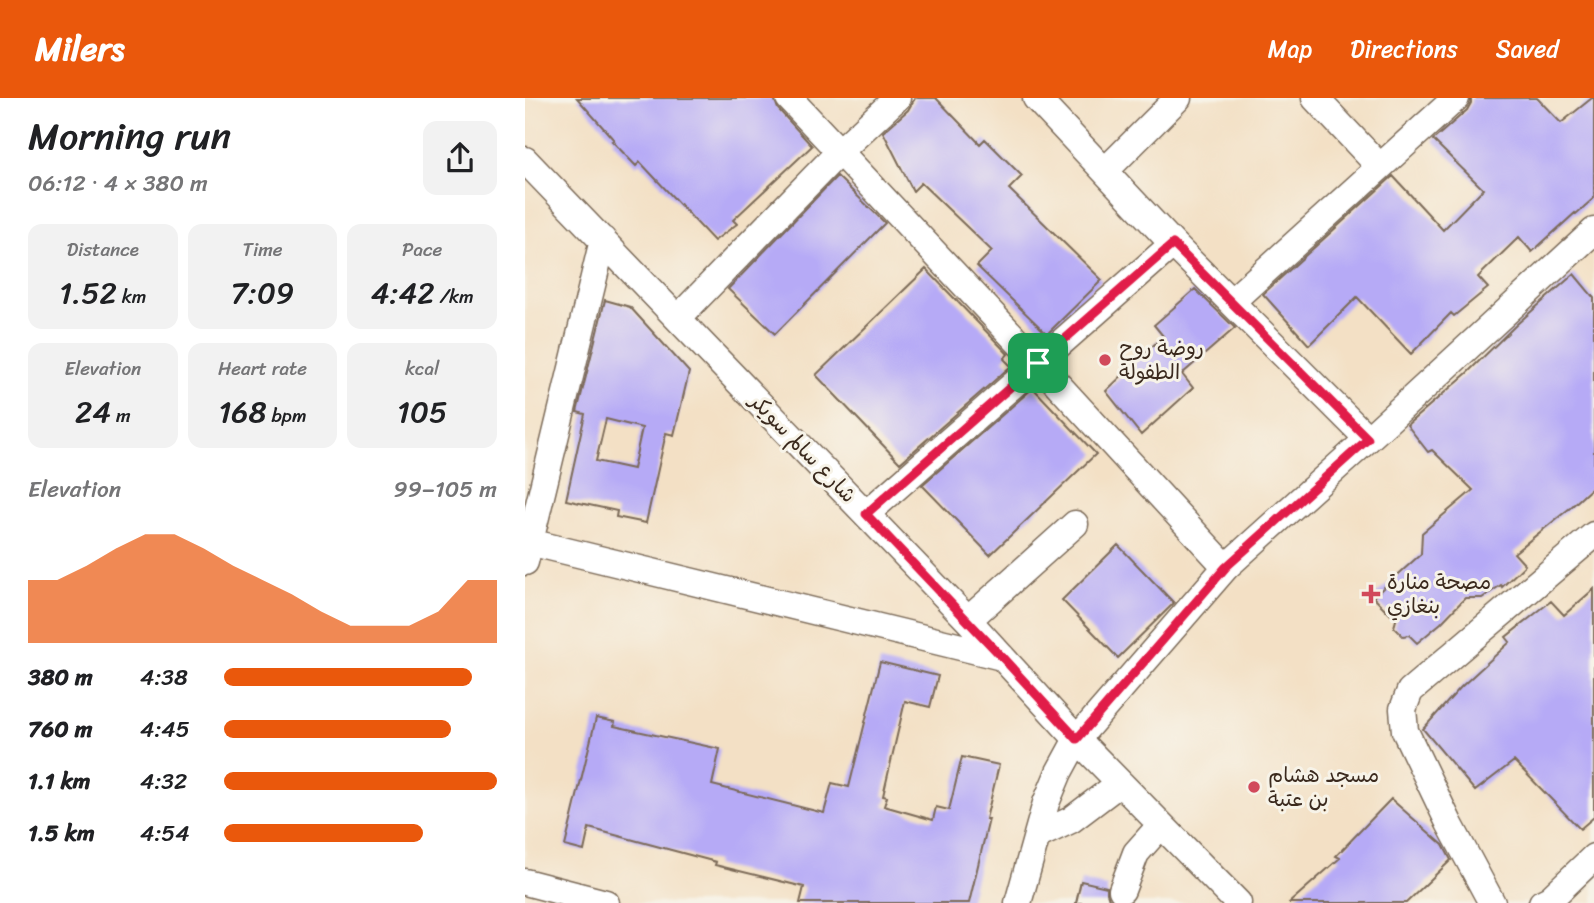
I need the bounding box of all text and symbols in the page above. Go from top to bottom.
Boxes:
text: Milers [35,20,124,78]
text: Map [1268,28,1312,70]
text: Directions [1350,28,1458,70]
text: Saved [1496,28,1559,70]
text: Morning run [28,103,231,170]
button: share [423,121,497,195]
text: 06:12 · 4 × 380 m [28,163,208,204]
text: Distance [67,233,139,266]
text: Time [242,233,283,266]
text: Pace [402,233,442,266]
text: 1.52 [59,266,117,320]
text: 7:09 [231,266,294,320]
text: 4:42 [371,266,435,320]
text: km [117,280,146,313]
text: /km [435,280,474,313]
place label: روضة روح الطفولة [1119,329,1204,391]
pin [1008,333,1068,393]
icon: arrive [1019,344,1057,382]
text: Elevation [64,352,141,385]
text: Heart rate [218,352,307,385]
text: kcal [405,352,439,385]
marker: روضة روح الطفولة [1097,352,1113,368]
street label: شارع سالم سويكر [739,382,866,512]
text: 24 [75,385,111,439]
text: 168 [218,385,266,439]
text: 105 [397,385,447,439]
text: m [111,399,131,432]
text: bpm [266,399,306,432]
text: Elevation [28,469,121,510]
text: 99–105 m [394,469,497,510]
place label: مصحة منارة بنغازي [1387,563,1491,625]
marker: مصحة منارة بنغازي [1361,584,1381,604]
text: 380 m [28,657,93,698]
text: 4:38 [140,657,188,698]
text: 760 m [28,709,92,750]
text: 4:45 [140,709,190,750]
place label: مسجد هشام بن عتبة [1268,756,1379,818]
text: 1.1 km [28,761,91,802]
text: 4:32 [140,761,187,802]
marker: مسجد هشام بن عتبة [1246,779,1262,795]
text: 1.5 km [28,813,95,854]
text: 4:54 [140,813,190,854]

